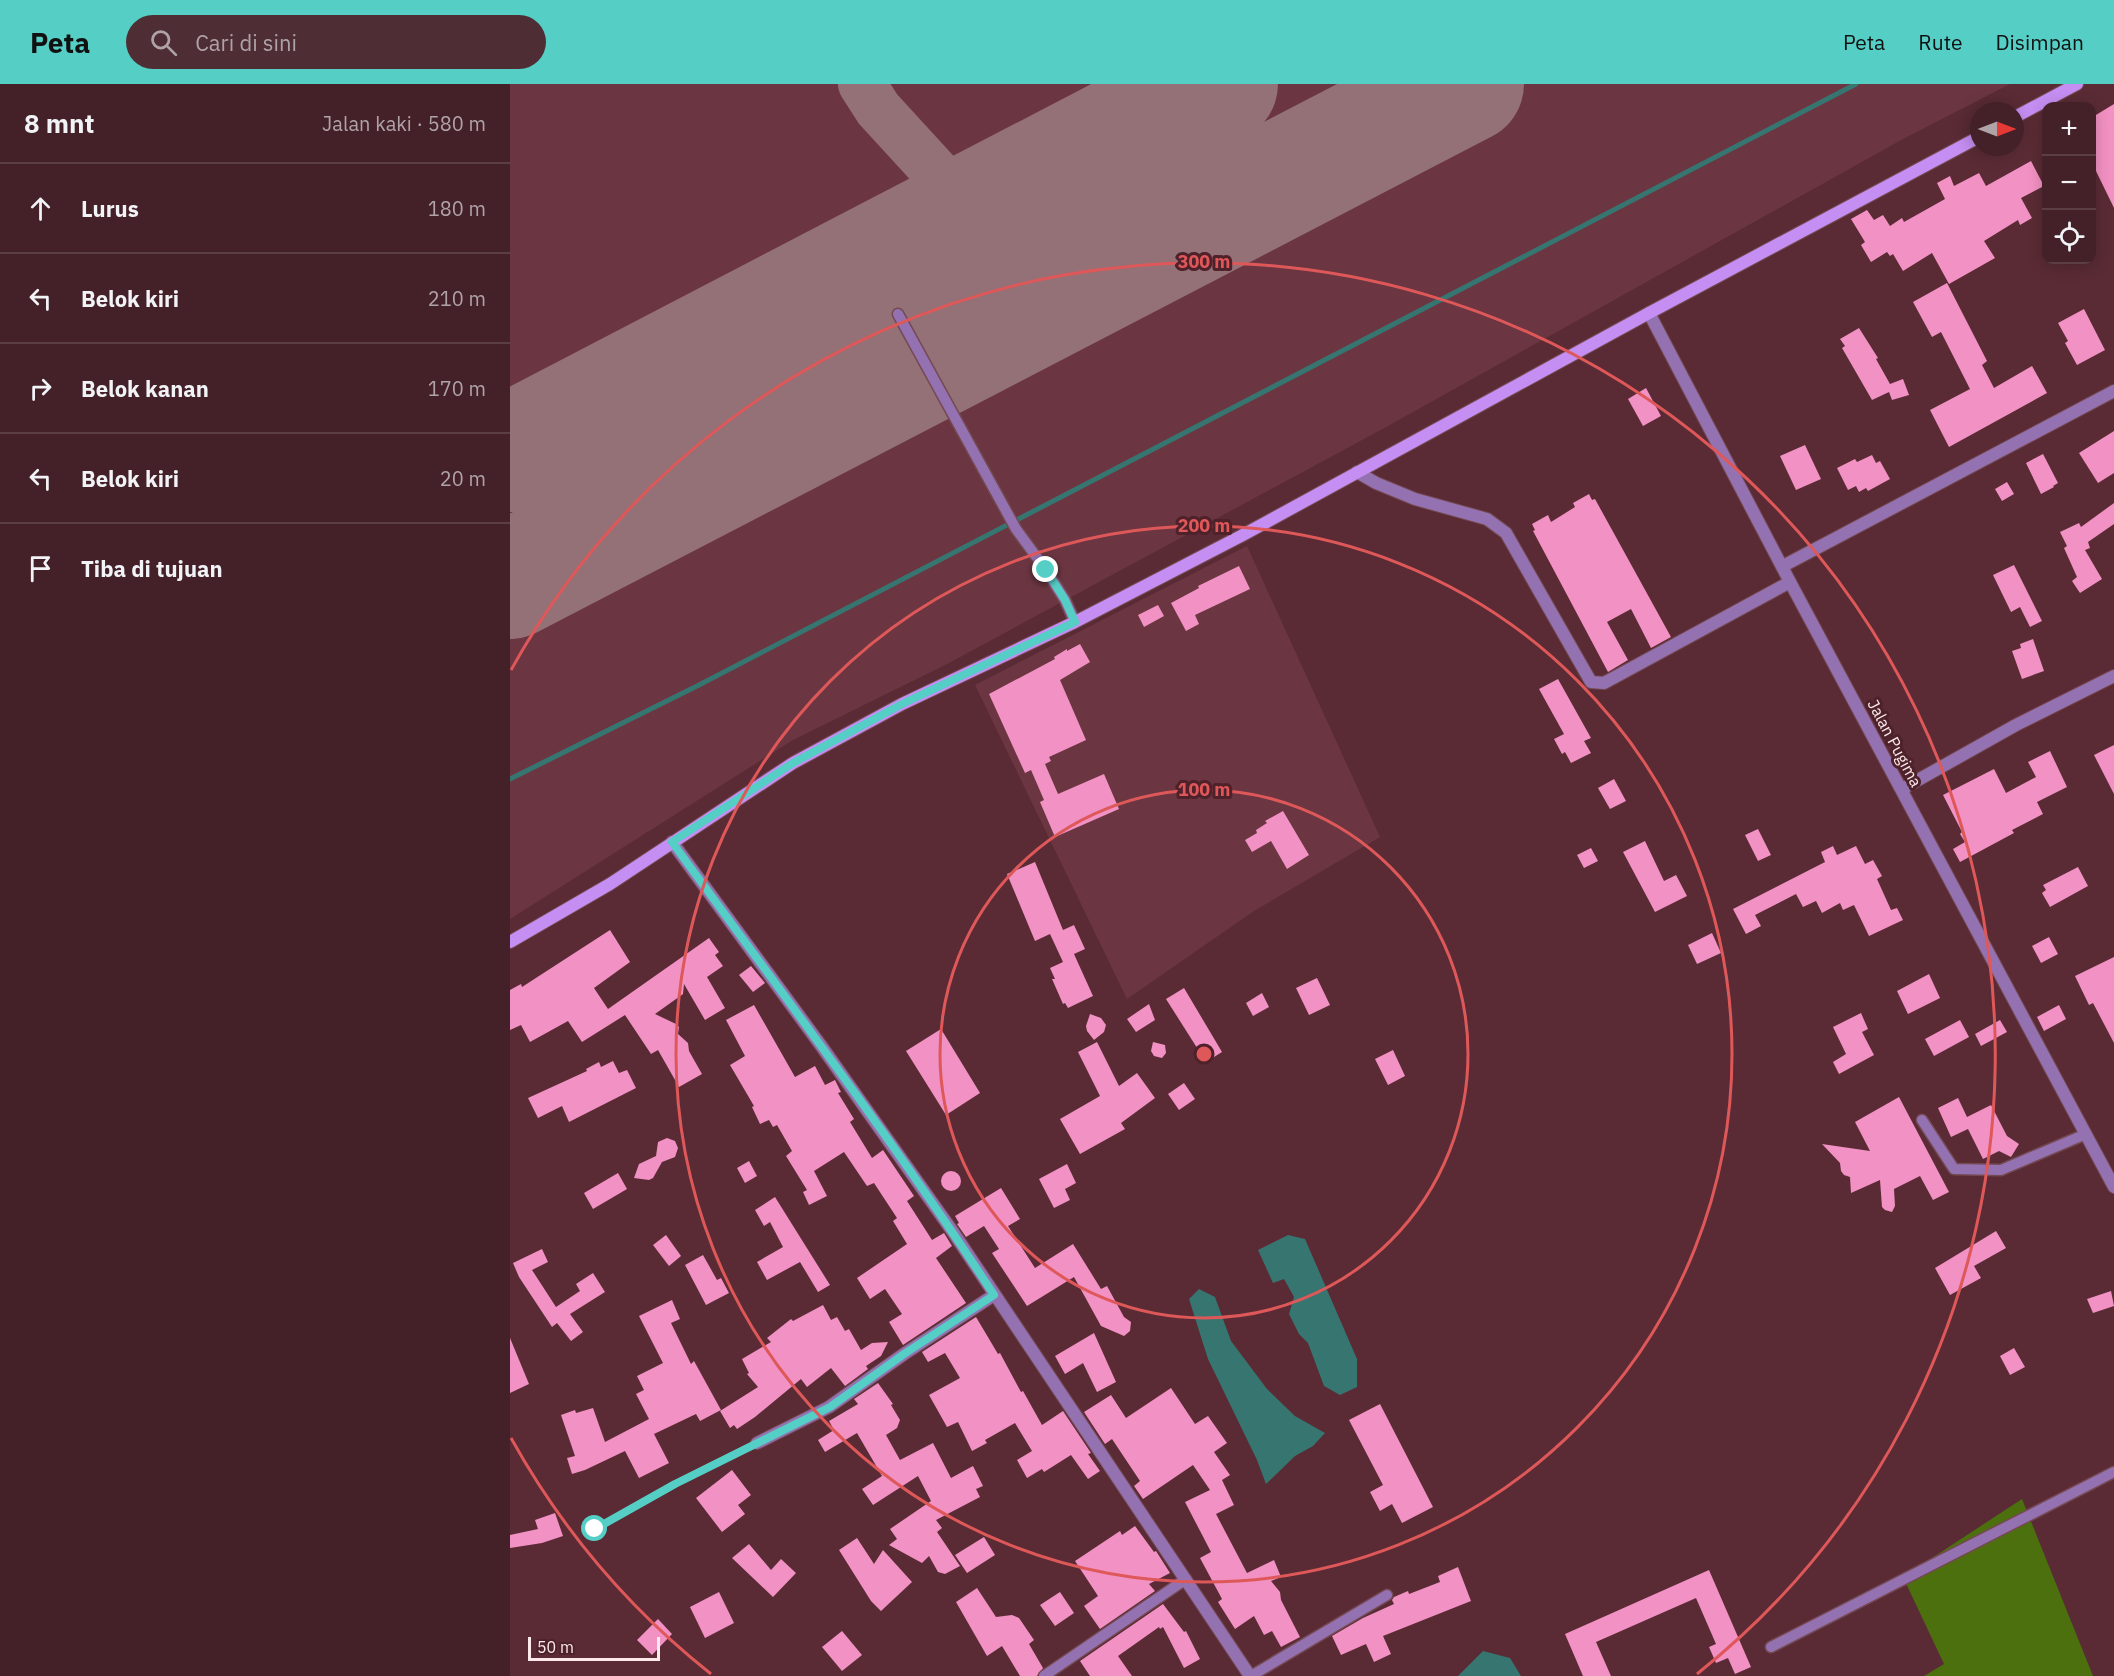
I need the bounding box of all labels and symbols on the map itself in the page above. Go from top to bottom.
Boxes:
north arrow [1970,102,2024,156]
text: 300 m [1178,250,1230,273]
text: 200 m [1178,514,1230,537]
route end [1032,556,1058,582]
street label: Jalan Pugima [1864,696,1927,791]
text: 100 m [1178,778,1230,801]
centre of rings [1194,1044,1214,1064]
route start [581,1515,607,1541]
scale bar [528,1634,660,1662]

